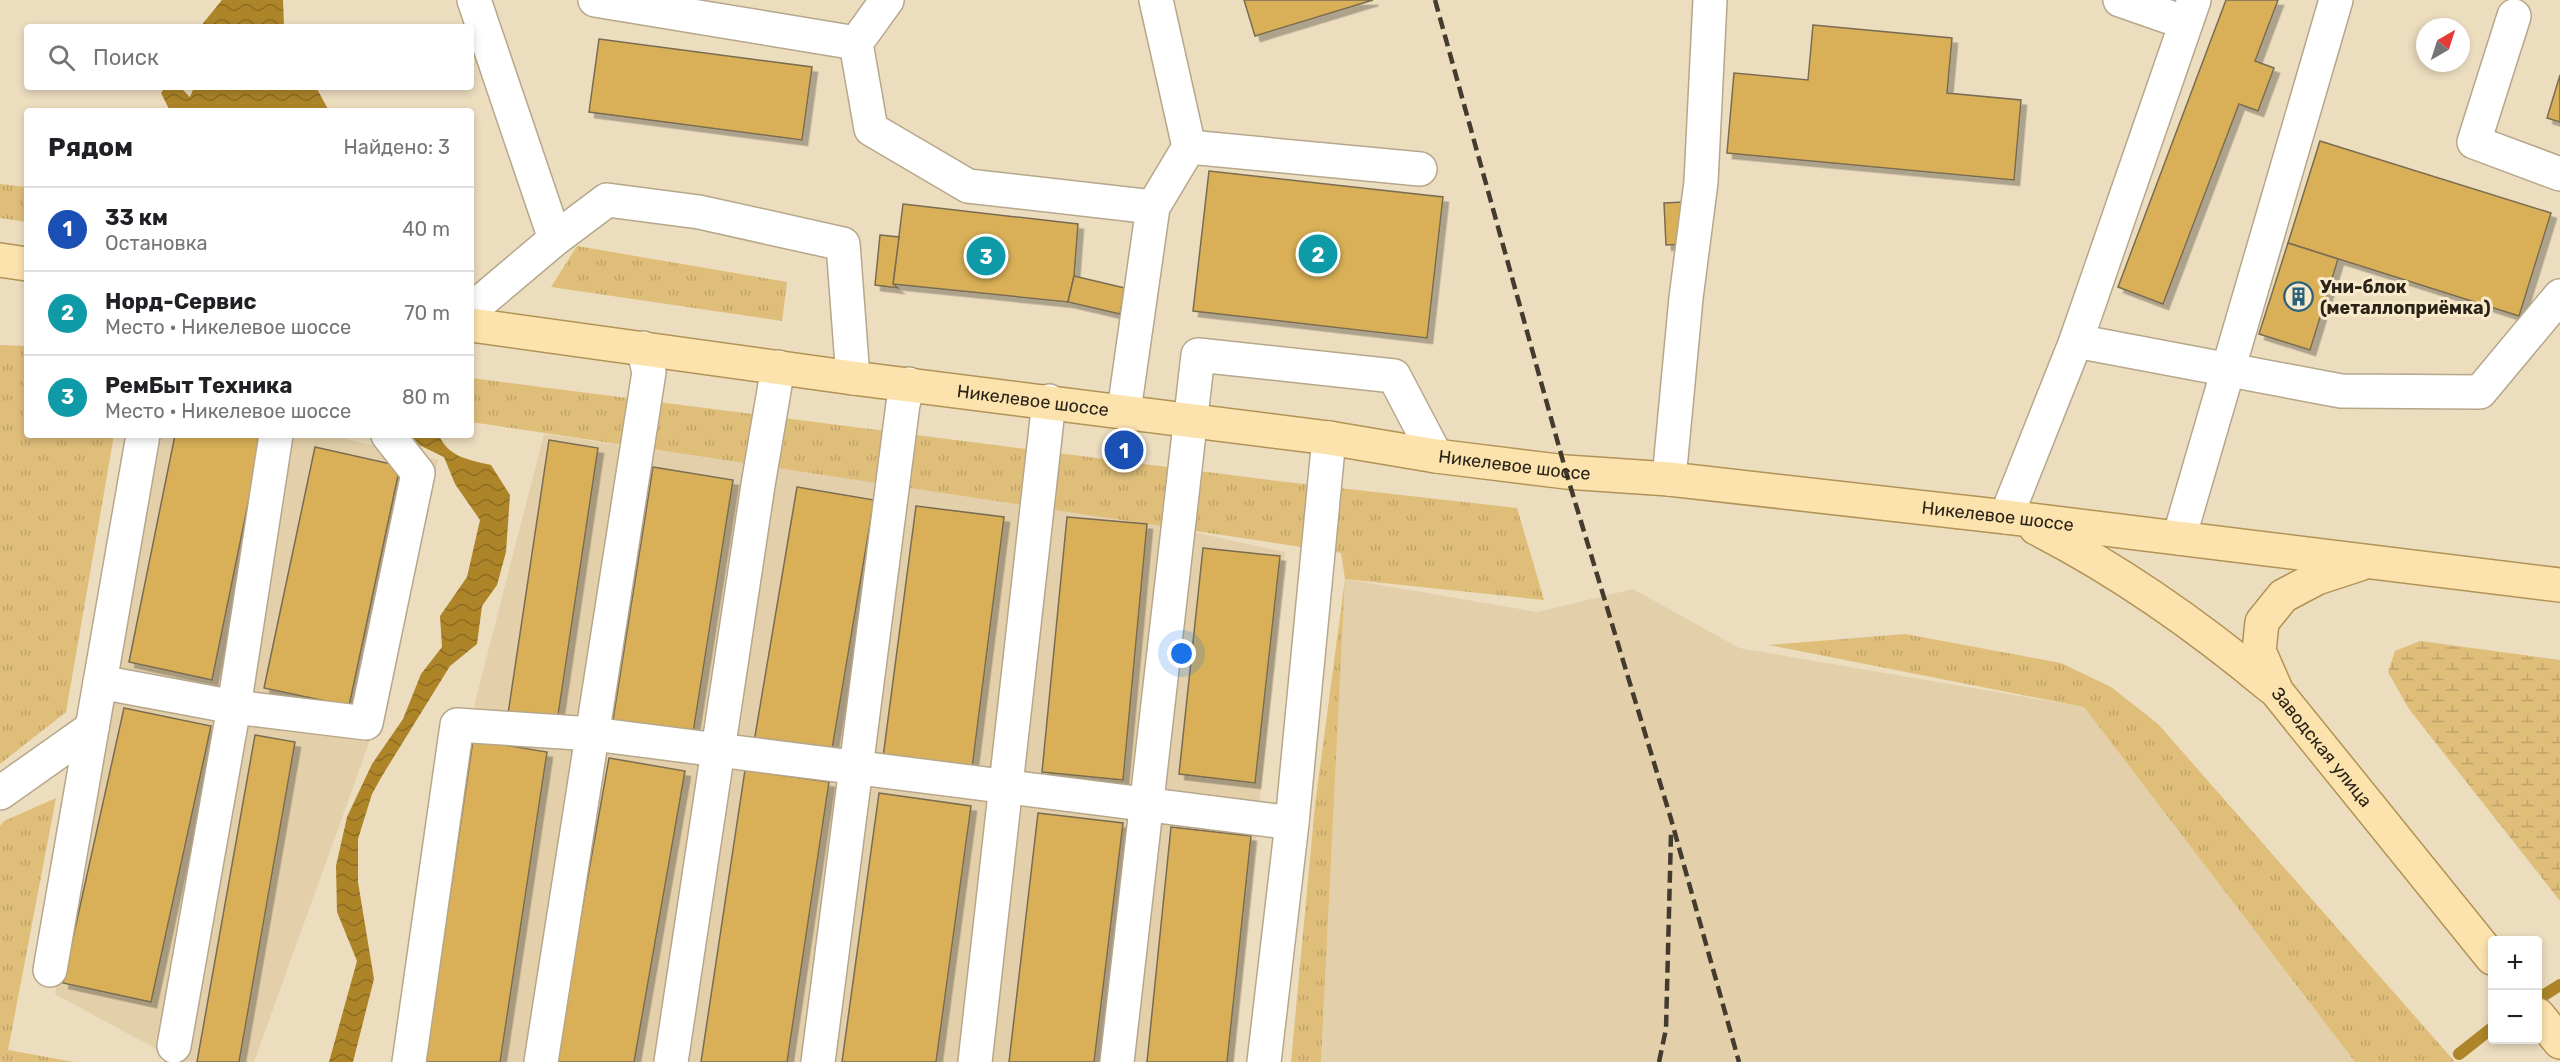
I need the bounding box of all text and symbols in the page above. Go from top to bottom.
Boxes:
north arrow [2416,18,2470,72]
search box [24,24,474,90]
icon: search [45,41,78,74]
text: Поиск [93,44,159,71]
text: Рядом [48,132,133,163]
text: Найдено: 3 [344,135,450,159]
text: 33 км [105,204,168,231]
text: 1 [63,217,72,241]
text: 40 m [402,217,450,241]
text: Остановка [105,231,208,255]
pin: 2 [1298,232,1338,276]
pin: 3 [966,234,1006,278]
place label: Уни-блок (металлоприёмка) [2320,276,2491,319]
building icon: Уни-блок (металлоприёмка) [2283,281,2315,313]
text: Норд-Сервис [105,288,256,315]
text: 2 [61,301,74,325]
text: 70 m [404,301,450,325]
text: Место · Никелевое шоссе [105,315,351,339]
text: РемБыт Техника [105,372,292,399]
street label: Никелевое шоссе [956,380,1110,421]
text: 3 [61,385,74,409]
text: 80 m [402,385,450,409]
text: Место · Никелевое шоссе [105,399,351,423]
pin: 1 [1104,428,1144,472]
street label: Никелевое шоссе [1437,445,1591,485]
street label: Никелевое шоссе [1920,497,2075,536]
your location [1167,639,1196,668]
street label: Заводская улица [2267,683,2377,812]
map controls [2488,936,2542,1044]
button: + [2488,936,2542,990]
button: − [2488,990,2542,1044]

